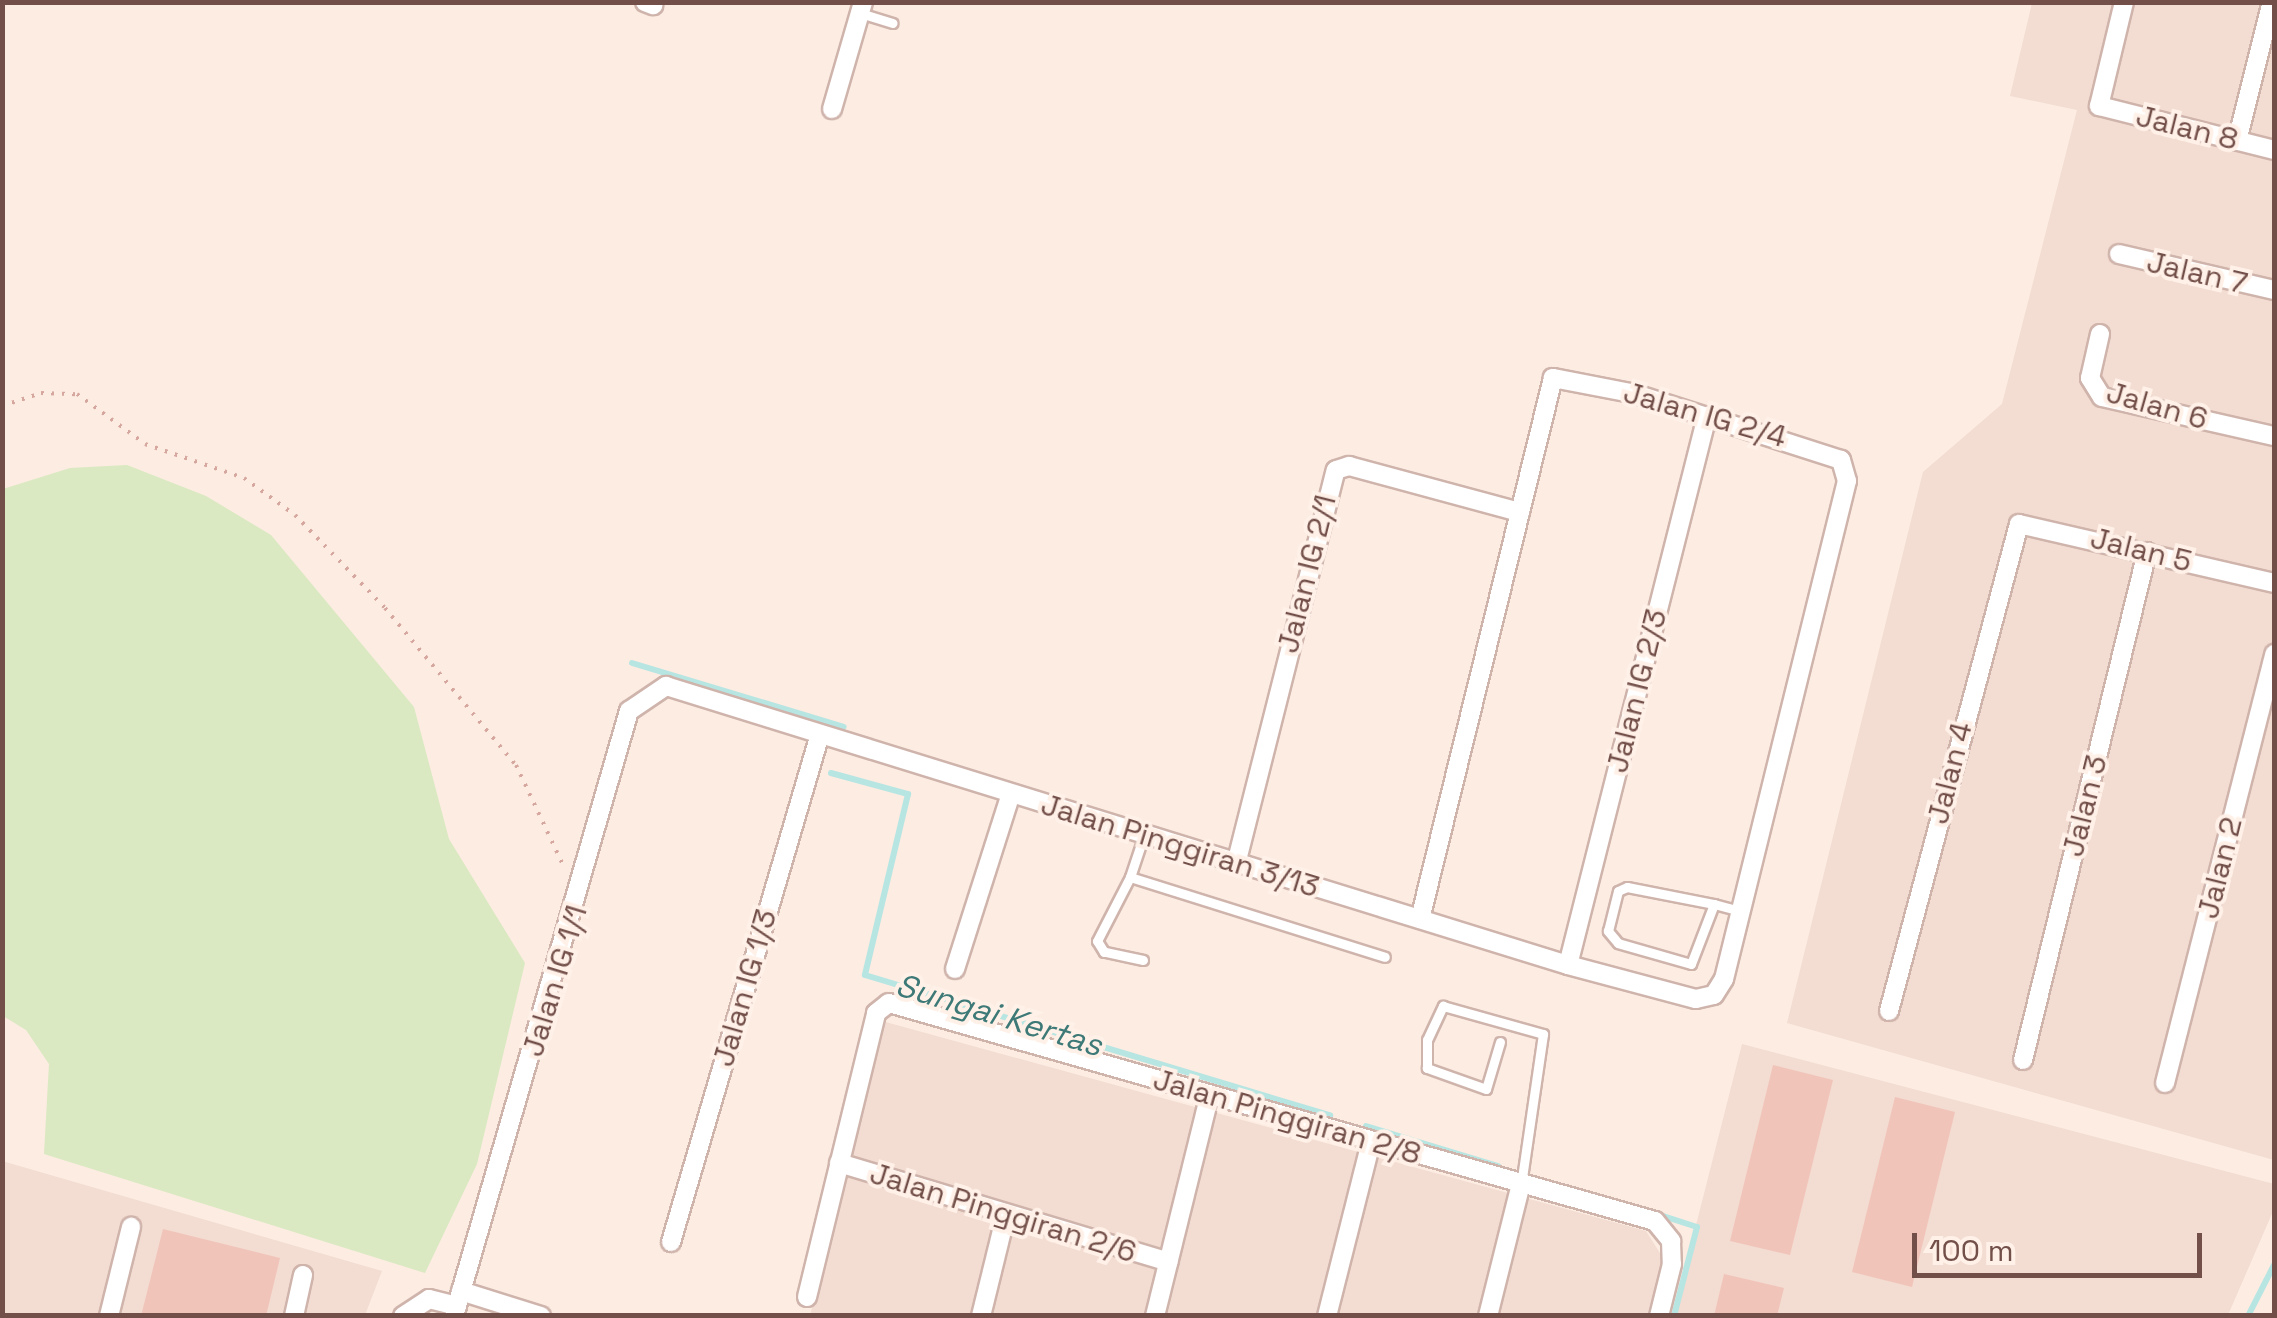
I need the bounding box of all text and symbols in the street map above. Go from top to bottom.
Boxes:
street label: Jalan 8 [2132,98,2242,158]
street label: Jalan 7 [2143,244,2251,302]
street label: Jalan 6 [2102,374,2212,438]
street label: Jalan IG 2/4 [1619,375,1791,455]
street label: Jalan IG 2/1 [1270,491,1344,657]
street label: Jalan 5 [2087,520,2195,580]
street label: Jalan IG 2/3 [1599,606,1675,776]
street label: Jalan 4 [1920,718,1980,828]
street label: Jalan 3 [2055,752,2115,860]
street label: Jalan Pinggiran 3/13 [1037,787,1323,905]
street label: Jalan 2 [2190,814,2250,922]
street label: Jalan IG 1/1 [515,901,595,1061]
street label: Jalan IG 1/3 [705,905,785,1071]
water label: Sungai Kertas [891,965,1107,1065]
street label: Jalan Pinggiran 2/8 [1149,1062,1425,1172]
street label: Jalan Pinggiran 2/6 [866,1155,1140,1271]
scale bar [1917,1213,2207,1275]
text: 100 m [1929,1231,2014,1270]

